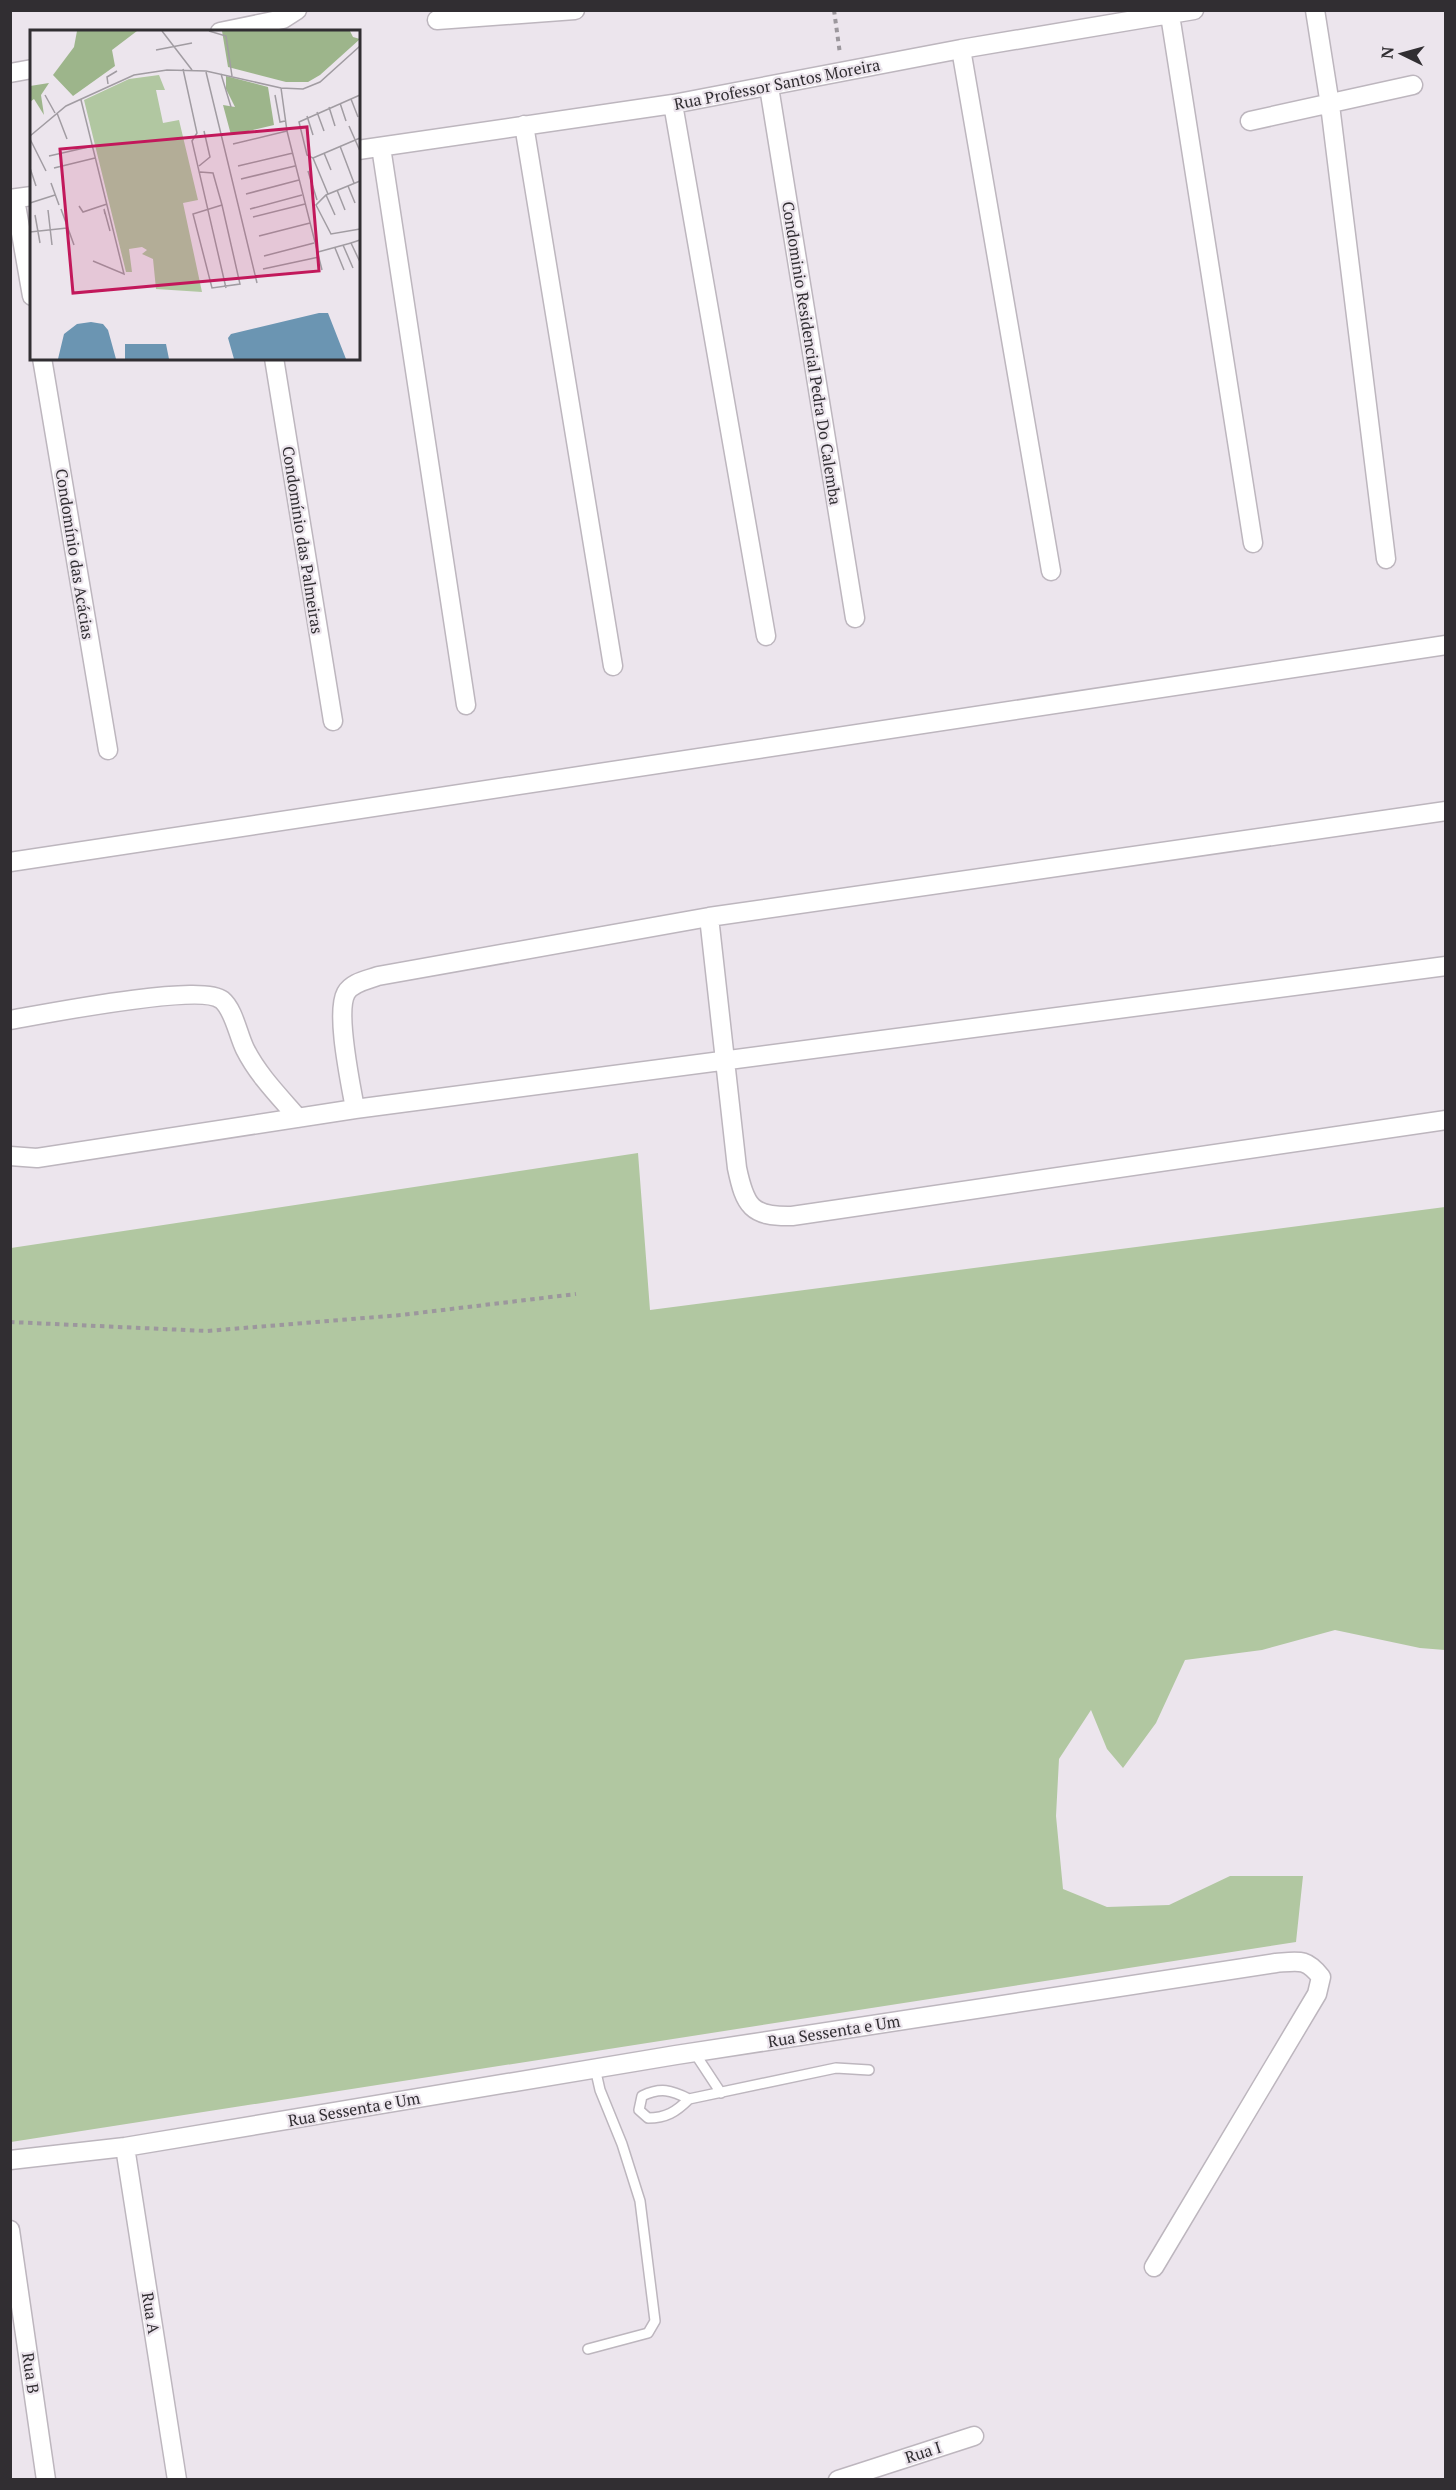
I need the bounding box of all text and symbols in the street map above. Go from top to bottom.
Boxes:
north arrow [1372,24,1432,84]
inset map [30,30,360,360]
text: N [1376,46,1399,60]
street label: Rua Professor Santos Moreira [672,53,882,115]
street label: Condominio Residencial Pedra Do Calemba [777,200,847,506]
street label: Condomínio das Palmeiras [277,445,329,635]
street label: Condomínio das Acácias [51,467,99,641]
street label: Rua Sessenta e Um [766,2010,902,2052]
street label: Rua Sessenta e Um [286,2087,422,2131]
street label: Rua A [137,2291,165,2336]
street label: Rua B [17,2351,45,2395]
street label: Rua I [902,2436,944,2468]

